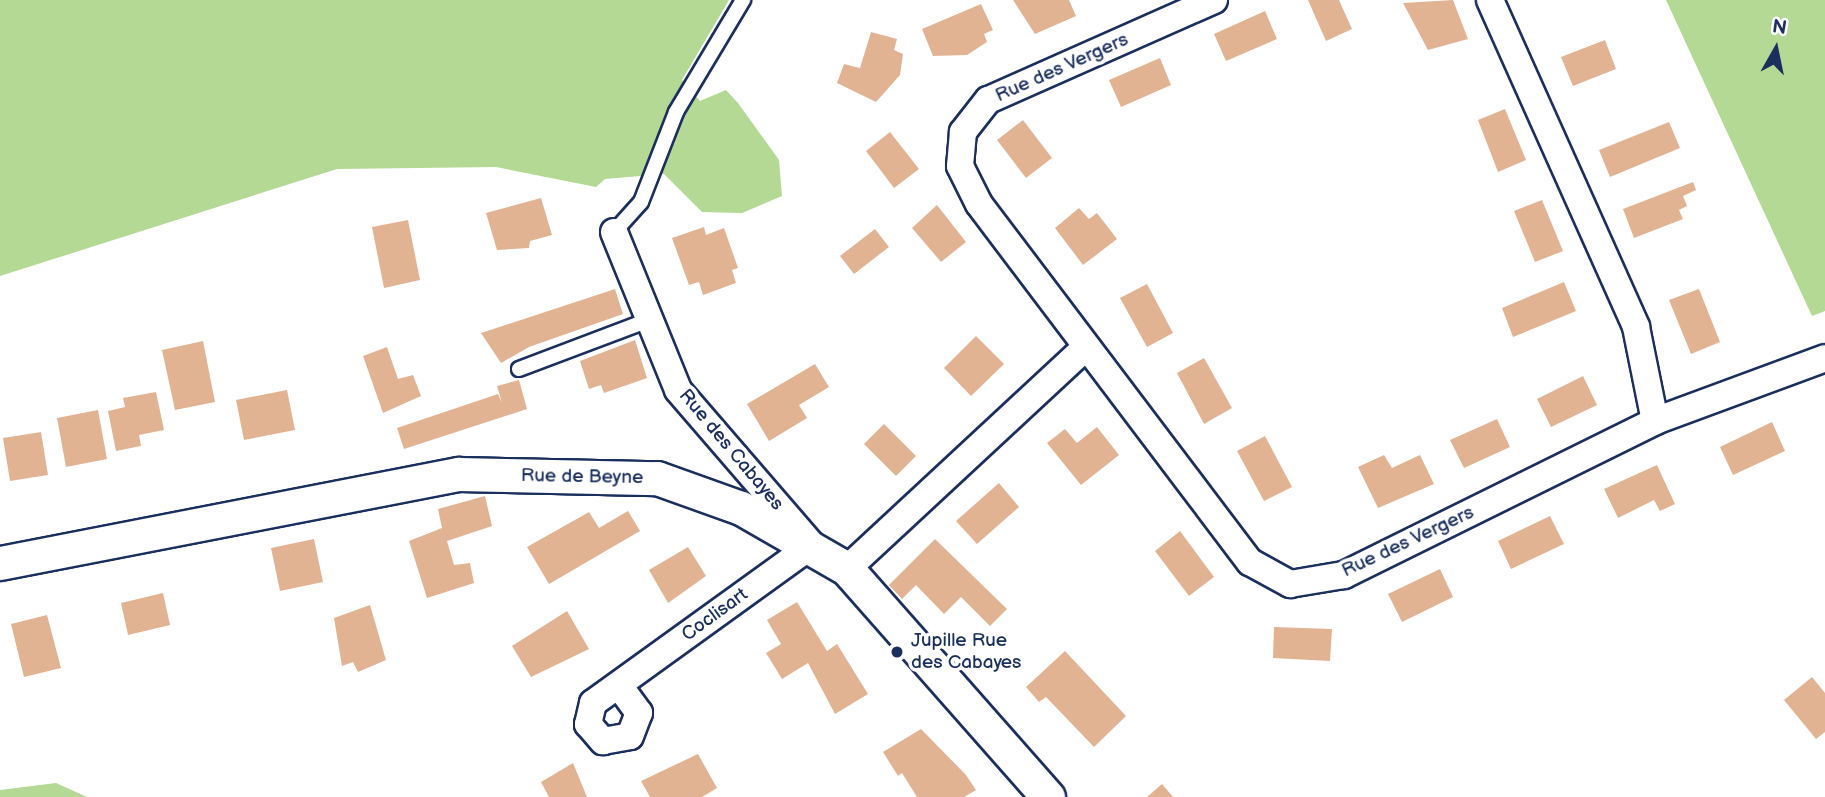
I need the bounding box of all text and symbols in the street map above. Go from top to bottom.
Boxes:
north arrow [1741,14,1811,84]
text: N [1771,15,1788,40]
street label: Rue des Vergers [992,28,1132,108]
street label: Rue des Cabayes [674,385,788,515]
street label: Rue de Beyne [521,465,643,489]
street label: Rue des Vergers [1338,501,1478,583]
street label: Coclisart [677,583,753,647]
place label: Jupille Rue des Cabayes [911,630,1022,674]
marker: Jupille Rue des Cabayes [889,644,905,660]

